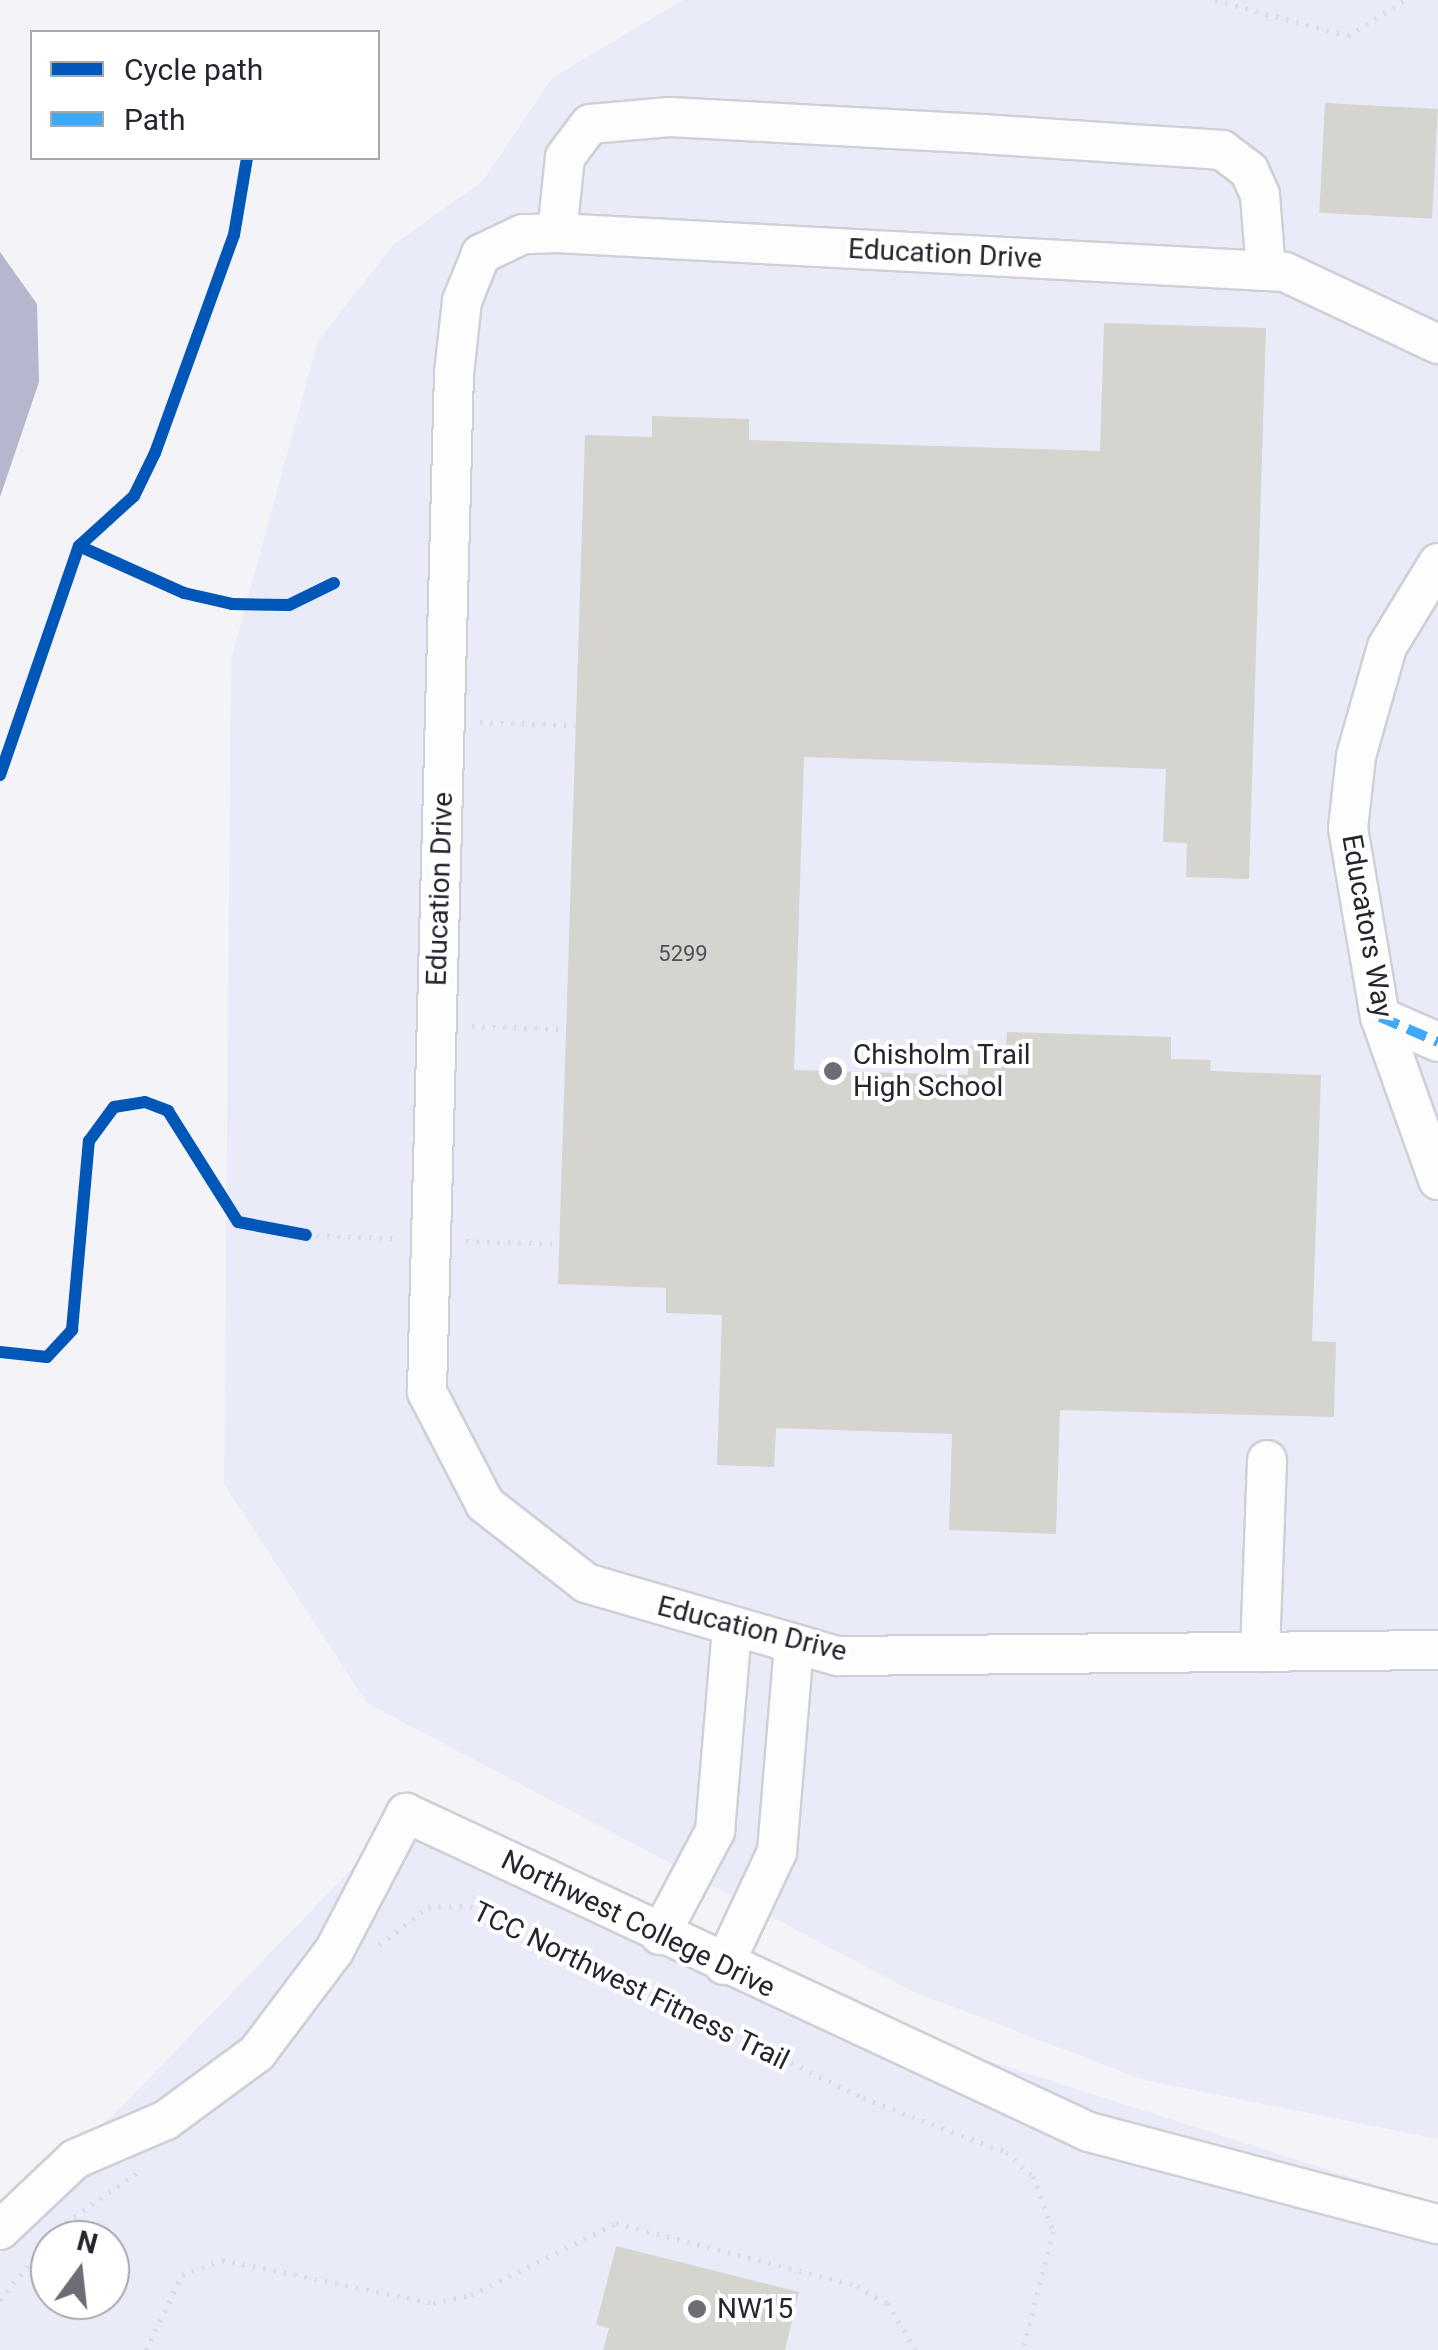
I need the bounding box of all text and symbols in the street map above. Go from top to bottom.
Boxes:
legend [30,30,380,160]
text: Cycle path [124,52,263,87]
text: Path [124,102,185,137]
street label: Education Drive [847,232,1043,276]
street label: Education Drive [420,791,460,987]
street label: Educators Way [1334,832,1400,1020]
house number: 5299 [658,941,708,967]
place label: Chisholm Trail High School [853,1038,1031,1104]
marker: Chisholm Trail High School [822,1060,844,1082]
street label: Education Drive [654,1589,850,1669]
street label: Northwest College Drive [496,1843,780,2005]
street label: TCC Northwest Fitness Trail [467,1895,795,2077]
north arrow [30,2220,130,2320]
text: N [74,2224,101,2261]
place label: NW15 [717,2292,793,2326]
marker: NW15 [686,2298,708,2320]

